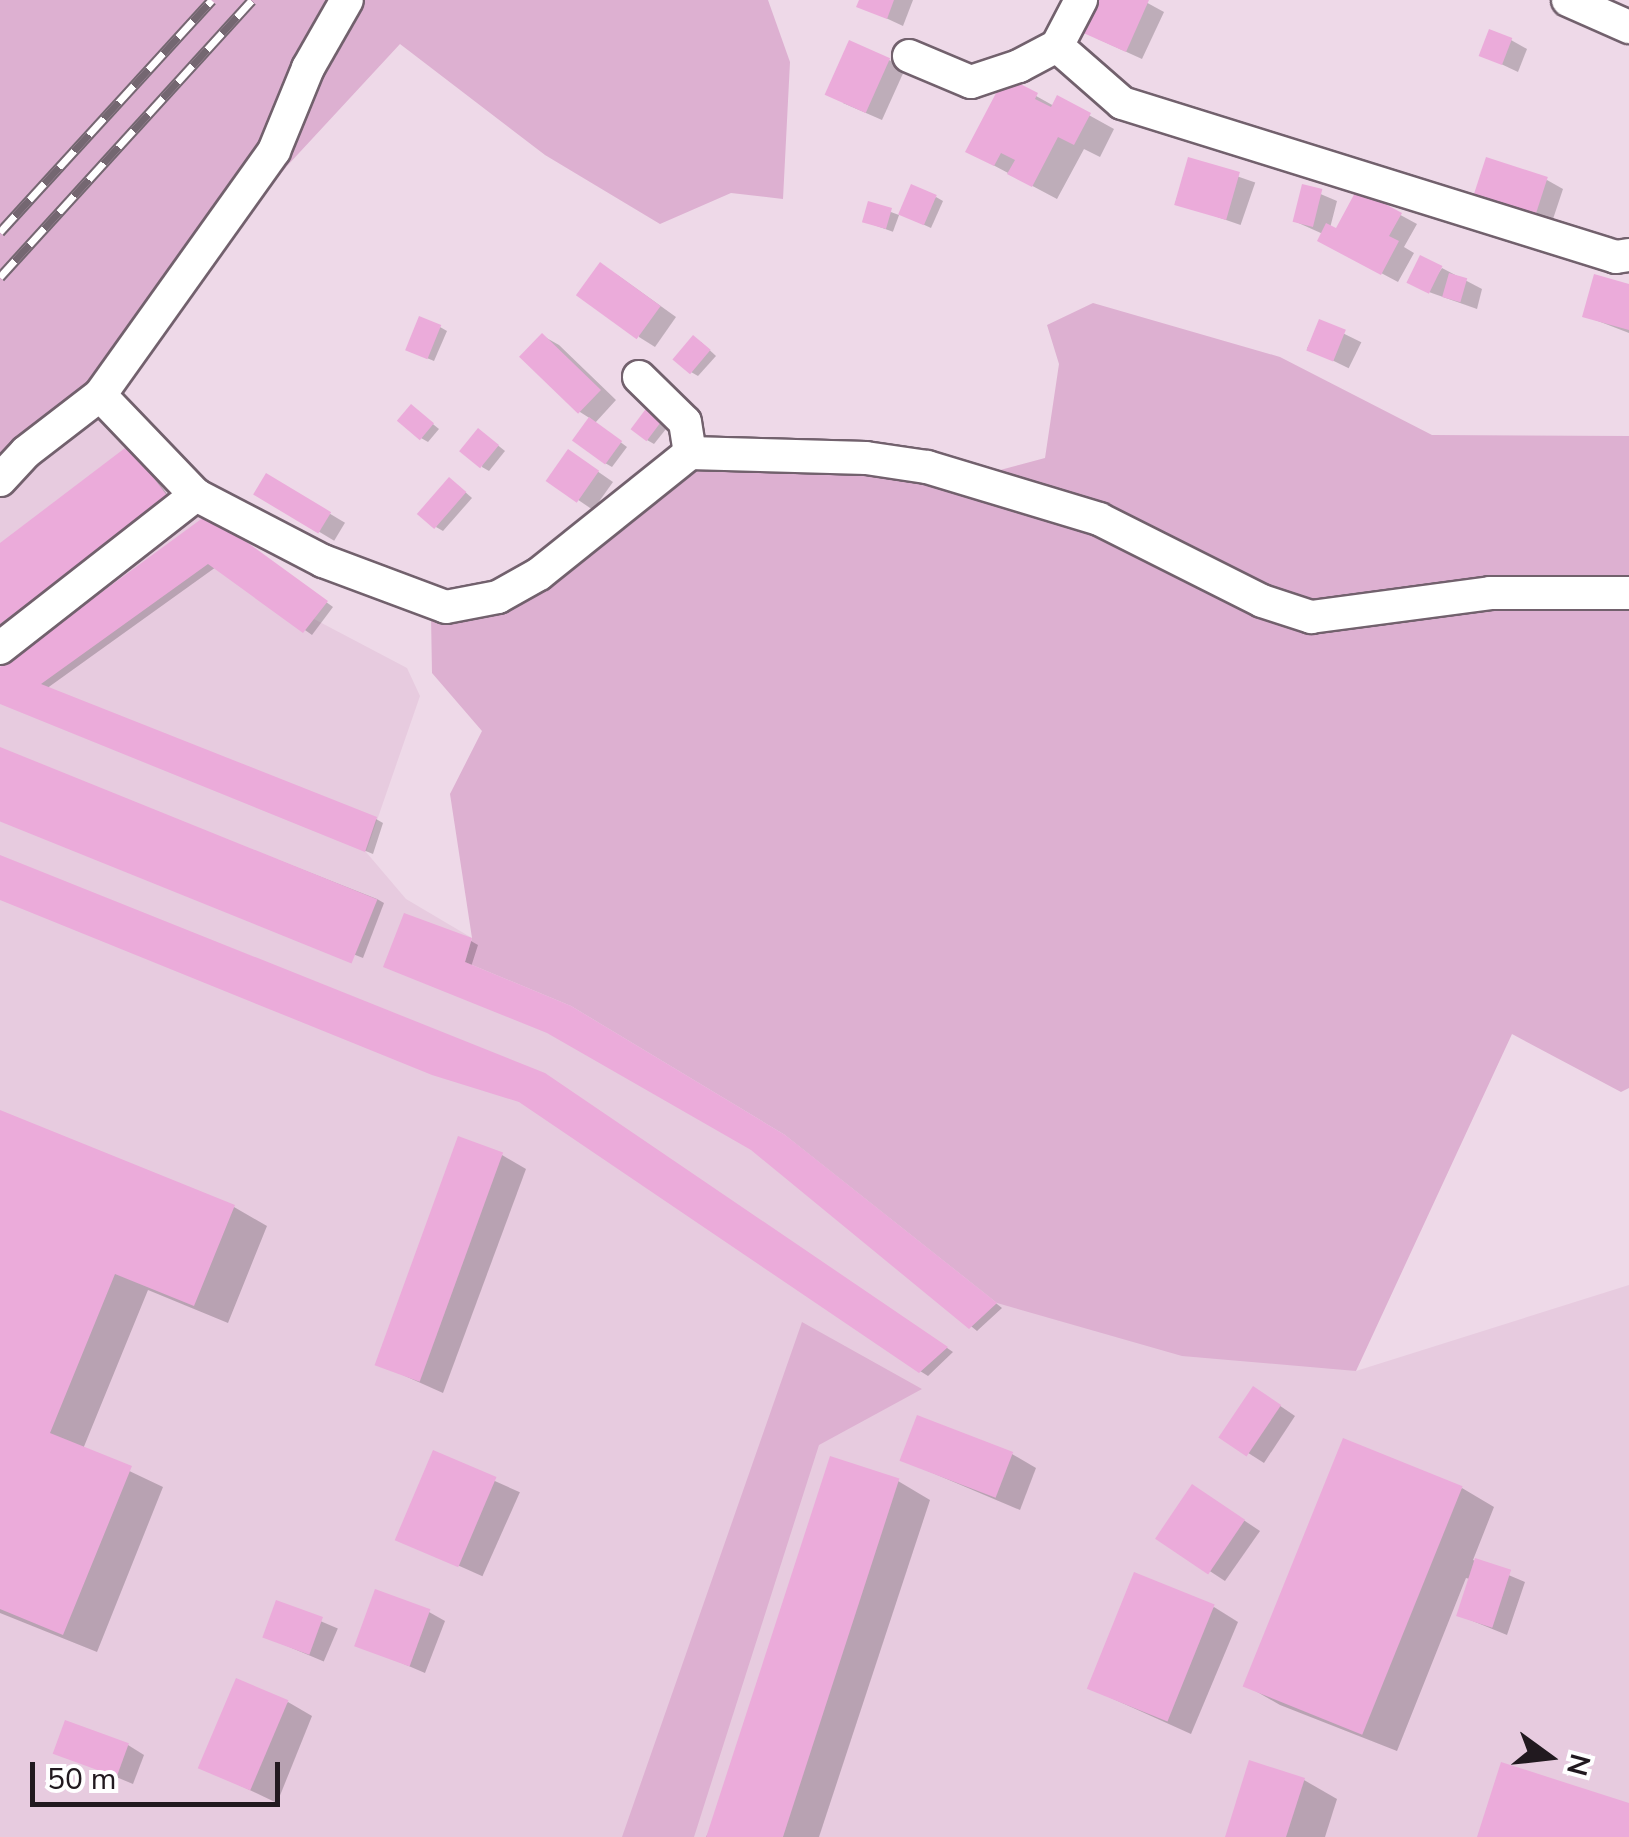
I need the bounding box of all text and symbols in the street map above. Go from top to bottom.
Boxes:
north arrow [1499,1707,1599,1807]
scale bar [35,1742,285,1804]
text: N [1557,1750,1599,1780]
text: 50 m [47,1759,116,1800]

